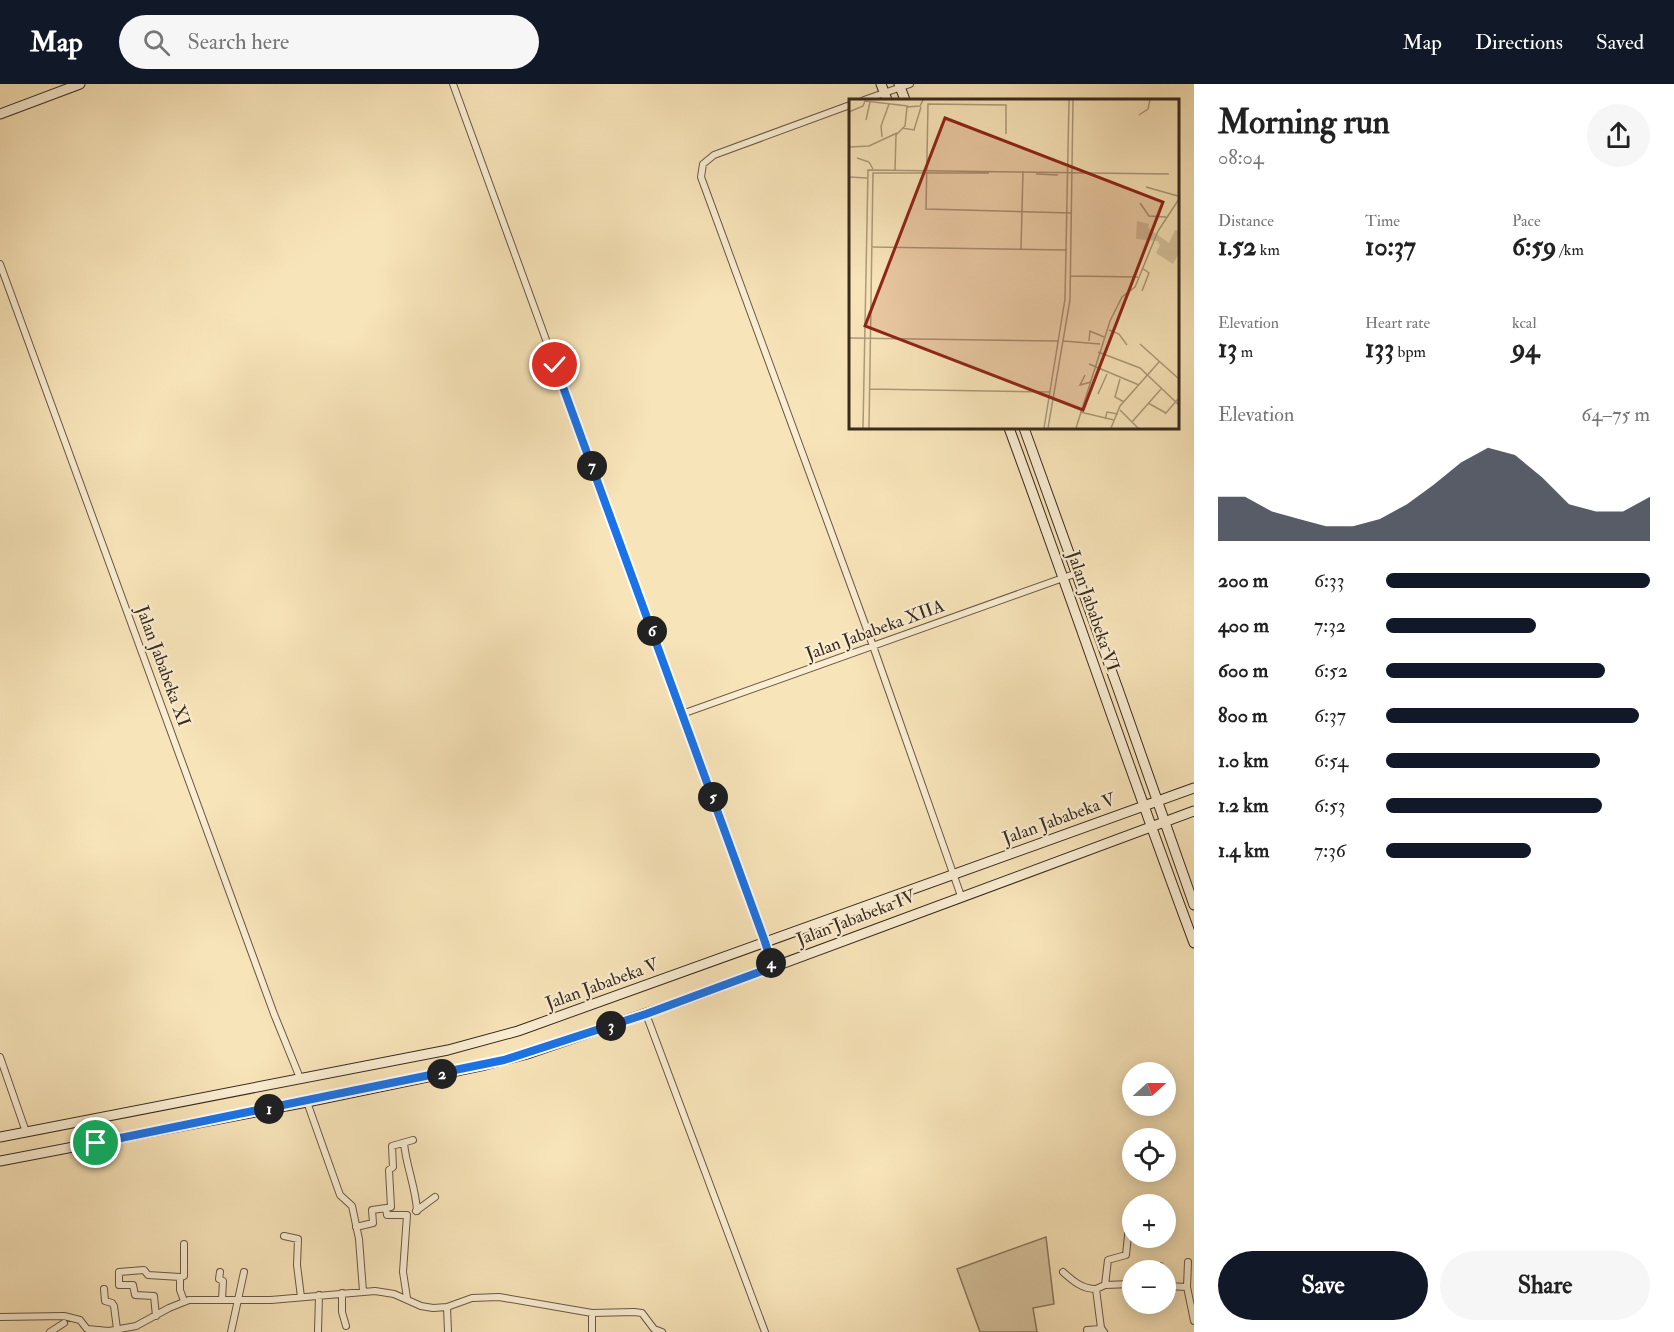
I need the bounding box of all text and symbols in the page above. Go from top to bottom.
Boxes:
search box [119,15,539,69]
text: Map [30,25,83,60]
icon: search [140,26,173,59]
text: Search here [188,28,289,56]
text: Map [1402,29,1442,56]
text: Directions [1475,29,1563,56]
text: Saved [1596,29,1644,56]
inset map [849,99,1179,429]
text: Morning run [1218,102,1390,143]
button: share [1587,104,1650,167]
text: 08:04 [1218,145,1264,170]
text: Distance [1218,211,1274,231]
text: Time [1365,211,1400,231]
text: Pace [1512,211,1541,231]
text: 1.52 [1218,231,1256,263]
text: 10:37 [1365,231,1416,263]
text: 6:59 [1512,231,1556,263]
text: km [1256,240,1280,260]
text: /km [1556,240,1584,260]
text: Elevation [1218,313,1279,333]
text: Heart rate [1365,313,1430,333]
text: kcal [1512,313,1537,333]
text: 13 [1218,333,1237,365]
text: 133 [1365,333,1394,365]
text: 94 [1512,333,1539,365]
pin [529,339,580,390]
text: m [1237,342,1253,362]
text: bpm [1394,342,1426,362]
icon: check [538,348,571,381]
text: Elevation [1218,402,1294,427]
text: 64–75 m [1581,402,1650,427]
pin: 7 [577,451,607,481]
text: 7 [588,456,596,476]
street label: Jalan Jababeka VI [1061,547,1124,674]
text: 200 m [1218,568,1268,593]
text: 6:33 [1314,568,1344,593]
street label: Jalan Jababeka XIIA [802,594,948,666]
street label: Jalan Jababeka XI [130,601,196,730]
text: 400 m [1218,613,1269,638]
text: 7:32 [1314,613,1346,638]
pin: 6 [637,616,667,646]
text: 6 [648,621,656,641]
text: 600 m [1218,658,1268,683]
text: 6:52 [1314,658,1348,683]
text: 800 m [1218,703,1268,728]
text: 6:37 [1314,703,1346,728]
text: 1.0 km [1218,748,1269,773]
text: 6:54 [1314,748,1348,773]
pin: 5 [698,782,728,812]
text: 5 [709,787,717,807]
street label: Jalan Jababeka V [998,787,1120,850]
text: 1.2 km [1218,793,1268,818]
text: 6:53 [1314,793,1346,818]
text: 1.4 km [1218,838,1269,863]
text: 7:36 [1314,838,1346,863]
street label: Jalan Jababeka IV [792,884,920,952]
pin: 4 [756,948,786,978]
street label: Jalan Jababeka V [541,952,663,1015]
text: 4 [767,953,775,973]
pin: 3 [596,1011,626,1041]
text: 3 [608,1016,614,1036]
pin: 2 [427,1059,457,1089]
north arrow [1122,1062,1176,1116]
map controls [1122,1062,1176,1314]
text: 2 [438,1064,446,1084]
pin: 1 [254,1094,284,1124]
text: 1 [266,1099,272,1119]
pin [70,1117,121,1168]
icon: arrive [79,1126,112,1159]
button: locate [1122,1128,1176,1182]
button: + [1122,1194,1176,1248]
button: Save [1218,1251,1428,1320]
button: Share [1440,1251,1650,1320]
button: − [1122,1260,1176,1314]

